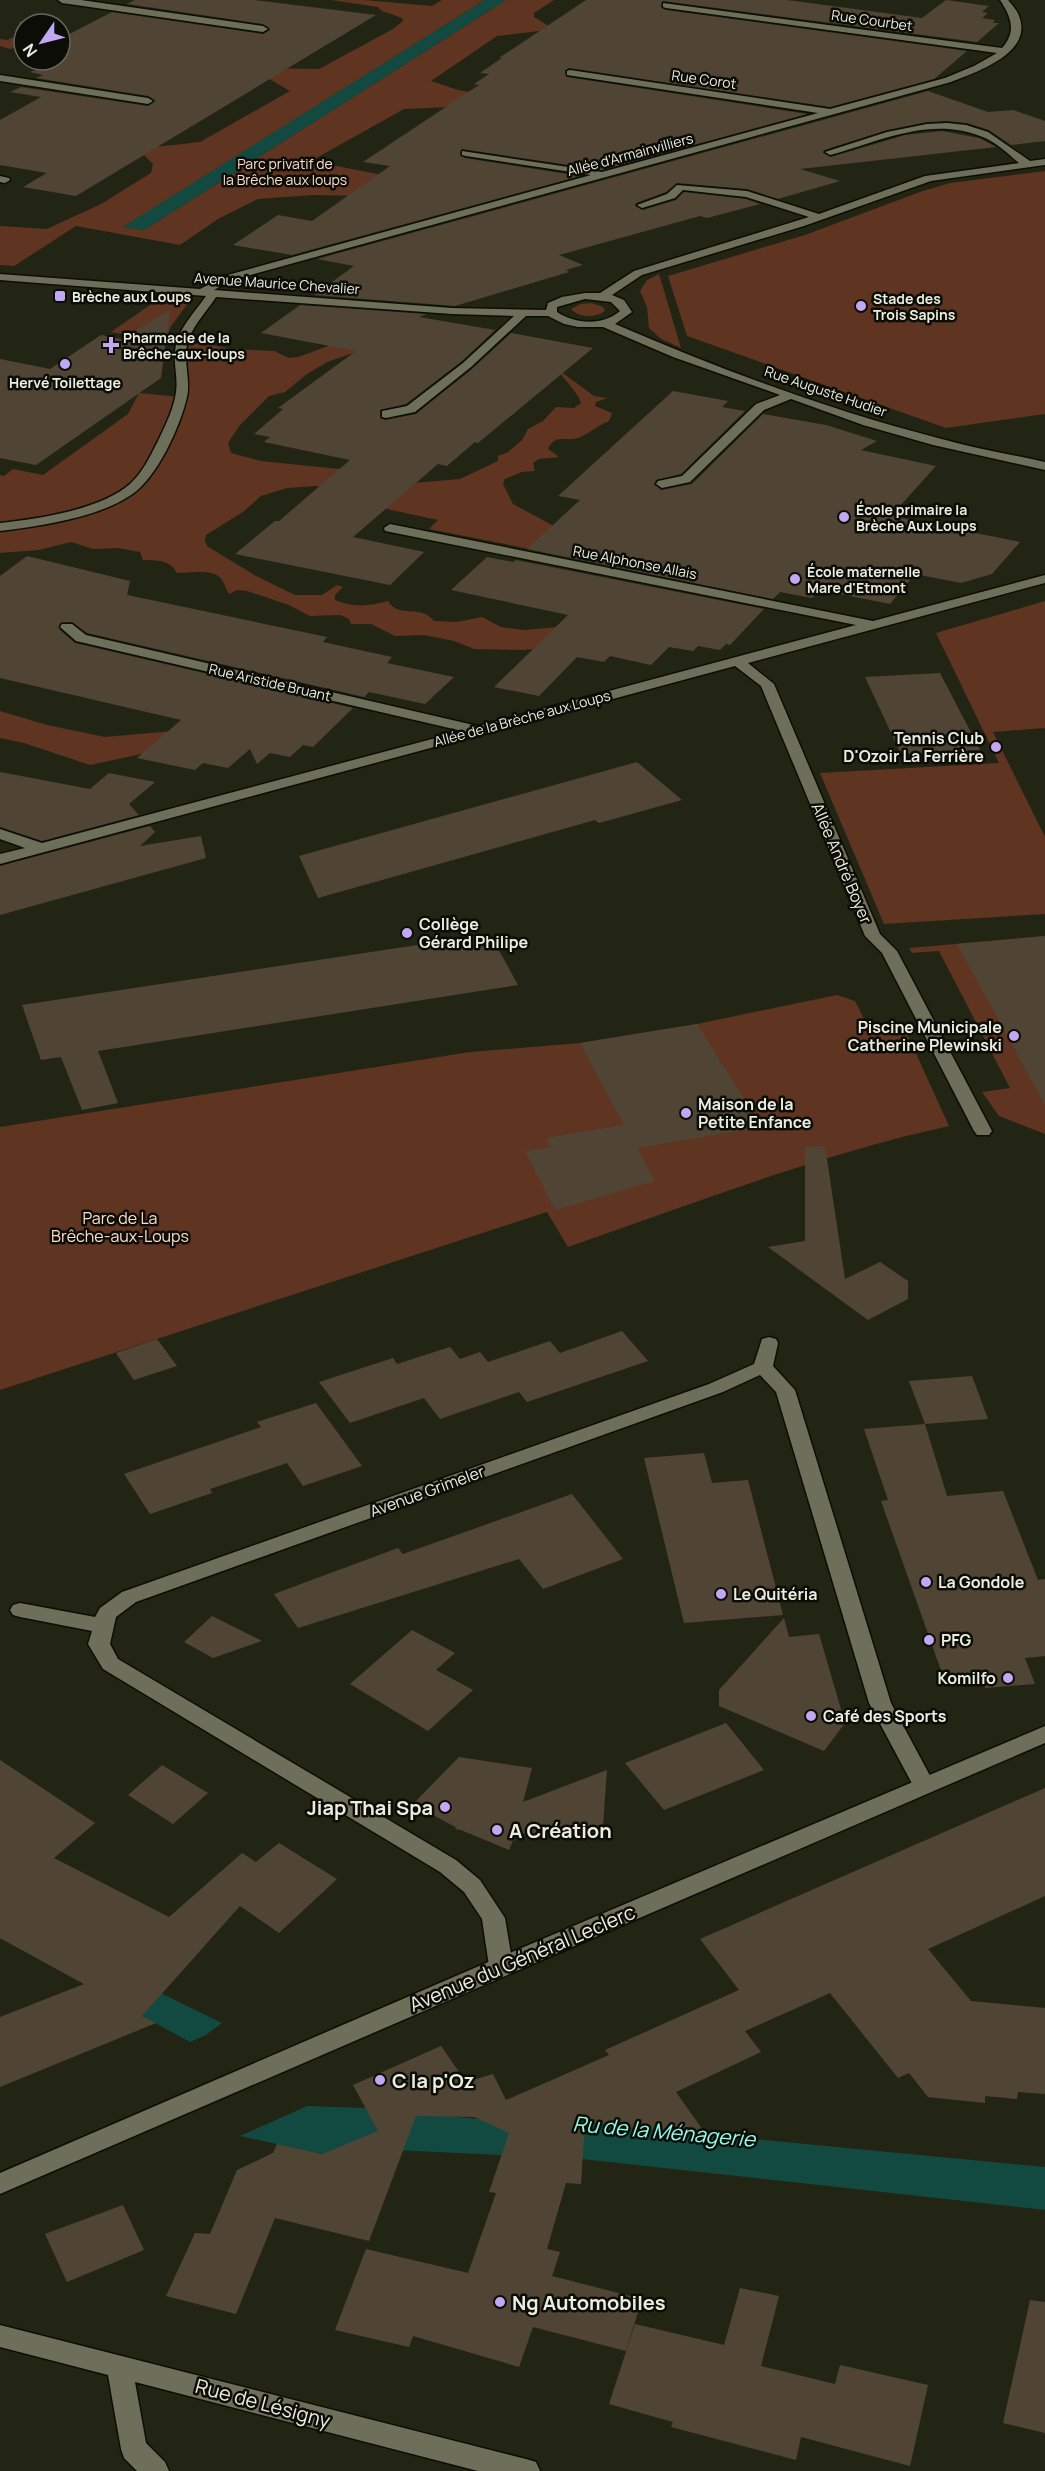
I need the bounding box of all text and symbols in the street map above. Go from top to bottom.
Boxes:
street label: Rue Courbet [830,5,914,35]
north arrow [12,12,72,72]
text: N [17,40,42,62]
street label: Rue Corot [670,65,738,93]
street label: Allée d'Armainvilliers [565,128,695,180]
park label: Parc privatif de la Brêche aux loups [223,154,347,189]
street label: Avenue Maurice Chevalier [194,268,360,298]
place label: Brèche aux Loups [72,287,192,306]
marker: Brèche aux Loups [53,289,67,303]
place label: Stade des Trois Sapins [873,289,956,324]
marker: Stade des Trois Sapins [854,299,868,313]
place label: Pharmacie de la Brêche-aux-loups [123,328,245,363]
marker: Pharmacie de la Brêche-aux-loups [104,338,118,352]
marker: Hervé Toilettage [58,357,72,371]
street label: Rue Auguste Hudier [762,361,890,421]
place label: Hervé Toilettage [9,373,121,392]
place label: École primaire la Brèche Aux Loups [856,500,977,535]
marker: École primaire la Brèche Aux Loups [837,510,851,524]
street label: Rue Alphonse Allais [572,541,698,583]
place label: École maternelle Mare d'Etmont [807,562,921,597]
marker: École maternelle Mare d'Etmont [788,572,802,586]
street label: Rue Aristide Bruant [207,659,333,705]
street label: Allée de la Brèche aux Loups [432,685,612,751]
place label: Tennis Club D'Ozoir La Ferrière [843,727,984,767]
marker: Tennis Club D'Ozoir La Ferrière [989,740,1003,754]
street label: Allée André Boyer [807,799,877,927]
place label: Collège Gérard Philipe [419,913,529,953]
marker: Collège Gérard Philipe [400,926,414,940]
place label: Piscine Municipale Catherine Plewinski [848,1016,1002,1056]
marker: Piscine Municipale Catherine Plewinski [1007,1029,1021,1043]
place label: Maison de la Petite Enfance [698,1093,812,1133]
marker: Maison de la Petite Enfance [679,1106,693,1120]
park label: Parc de La Brêche-aux-Loups [51,1207,189,1247]
street label: Avenue Grimeler [367,1460,488,1522]
place label: La Gondole [938,1571,1025,1593]
marker: La Gondole [919,1575,933,1589]
place label: Le Quitéria [733,1583,818,1605]
marker: Le Quitéria [714,1587,728,1601]
place label: PFG [941,1629,972,1651]
marker: PFG [922,1633,936,1647]
place label: Komilfo [937,1667,996,1689]
marker: Komilfo [1001,1671,1015,1685]
place label: Café des Sports [823,1705,947,1727]
marker: Café des Sports [804,1709,818,1723]
place label: Jiap Thai Spa [307,1794,433,1821]
marker: Jiap Thai Spa [438,1800,452,1814]
place label: A Création [509,1817,612,1844]
marker: A Création [490,1823,504,1837]
street label: Avenue du Général Leclerc [405,1898,639,2018]
place label: C la p'Oz [392,2067,475,2094]
marker: C la p'Oz [373,2073,387,2087]
water label: Ru de la Ménagerie [572,2109,758,2153]
place label: Ng Automobiles [512,2289,666,2316]
marker: Ng Automobiles [493,2295,507,2309]
street label: Rue de Lésigny [193,2372,334,2434]

